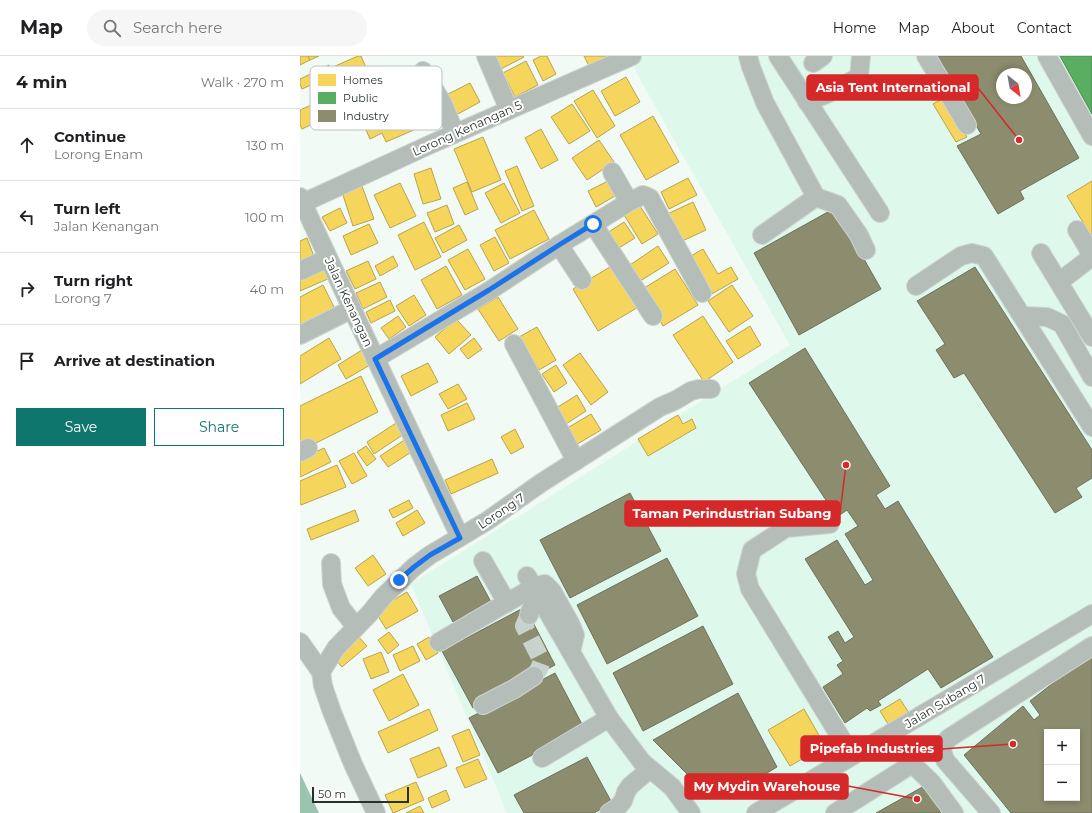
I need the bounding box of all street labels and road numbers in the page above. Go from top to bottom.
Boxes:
street label: Lorong Kenangan 5 [410,97,524,159]
street label: Jalan Kenangan [321,254,376,349]
street label: Lorong 7 [475,490,527,532]
street label: Jalan Subang 7 [901,671,988,732]

